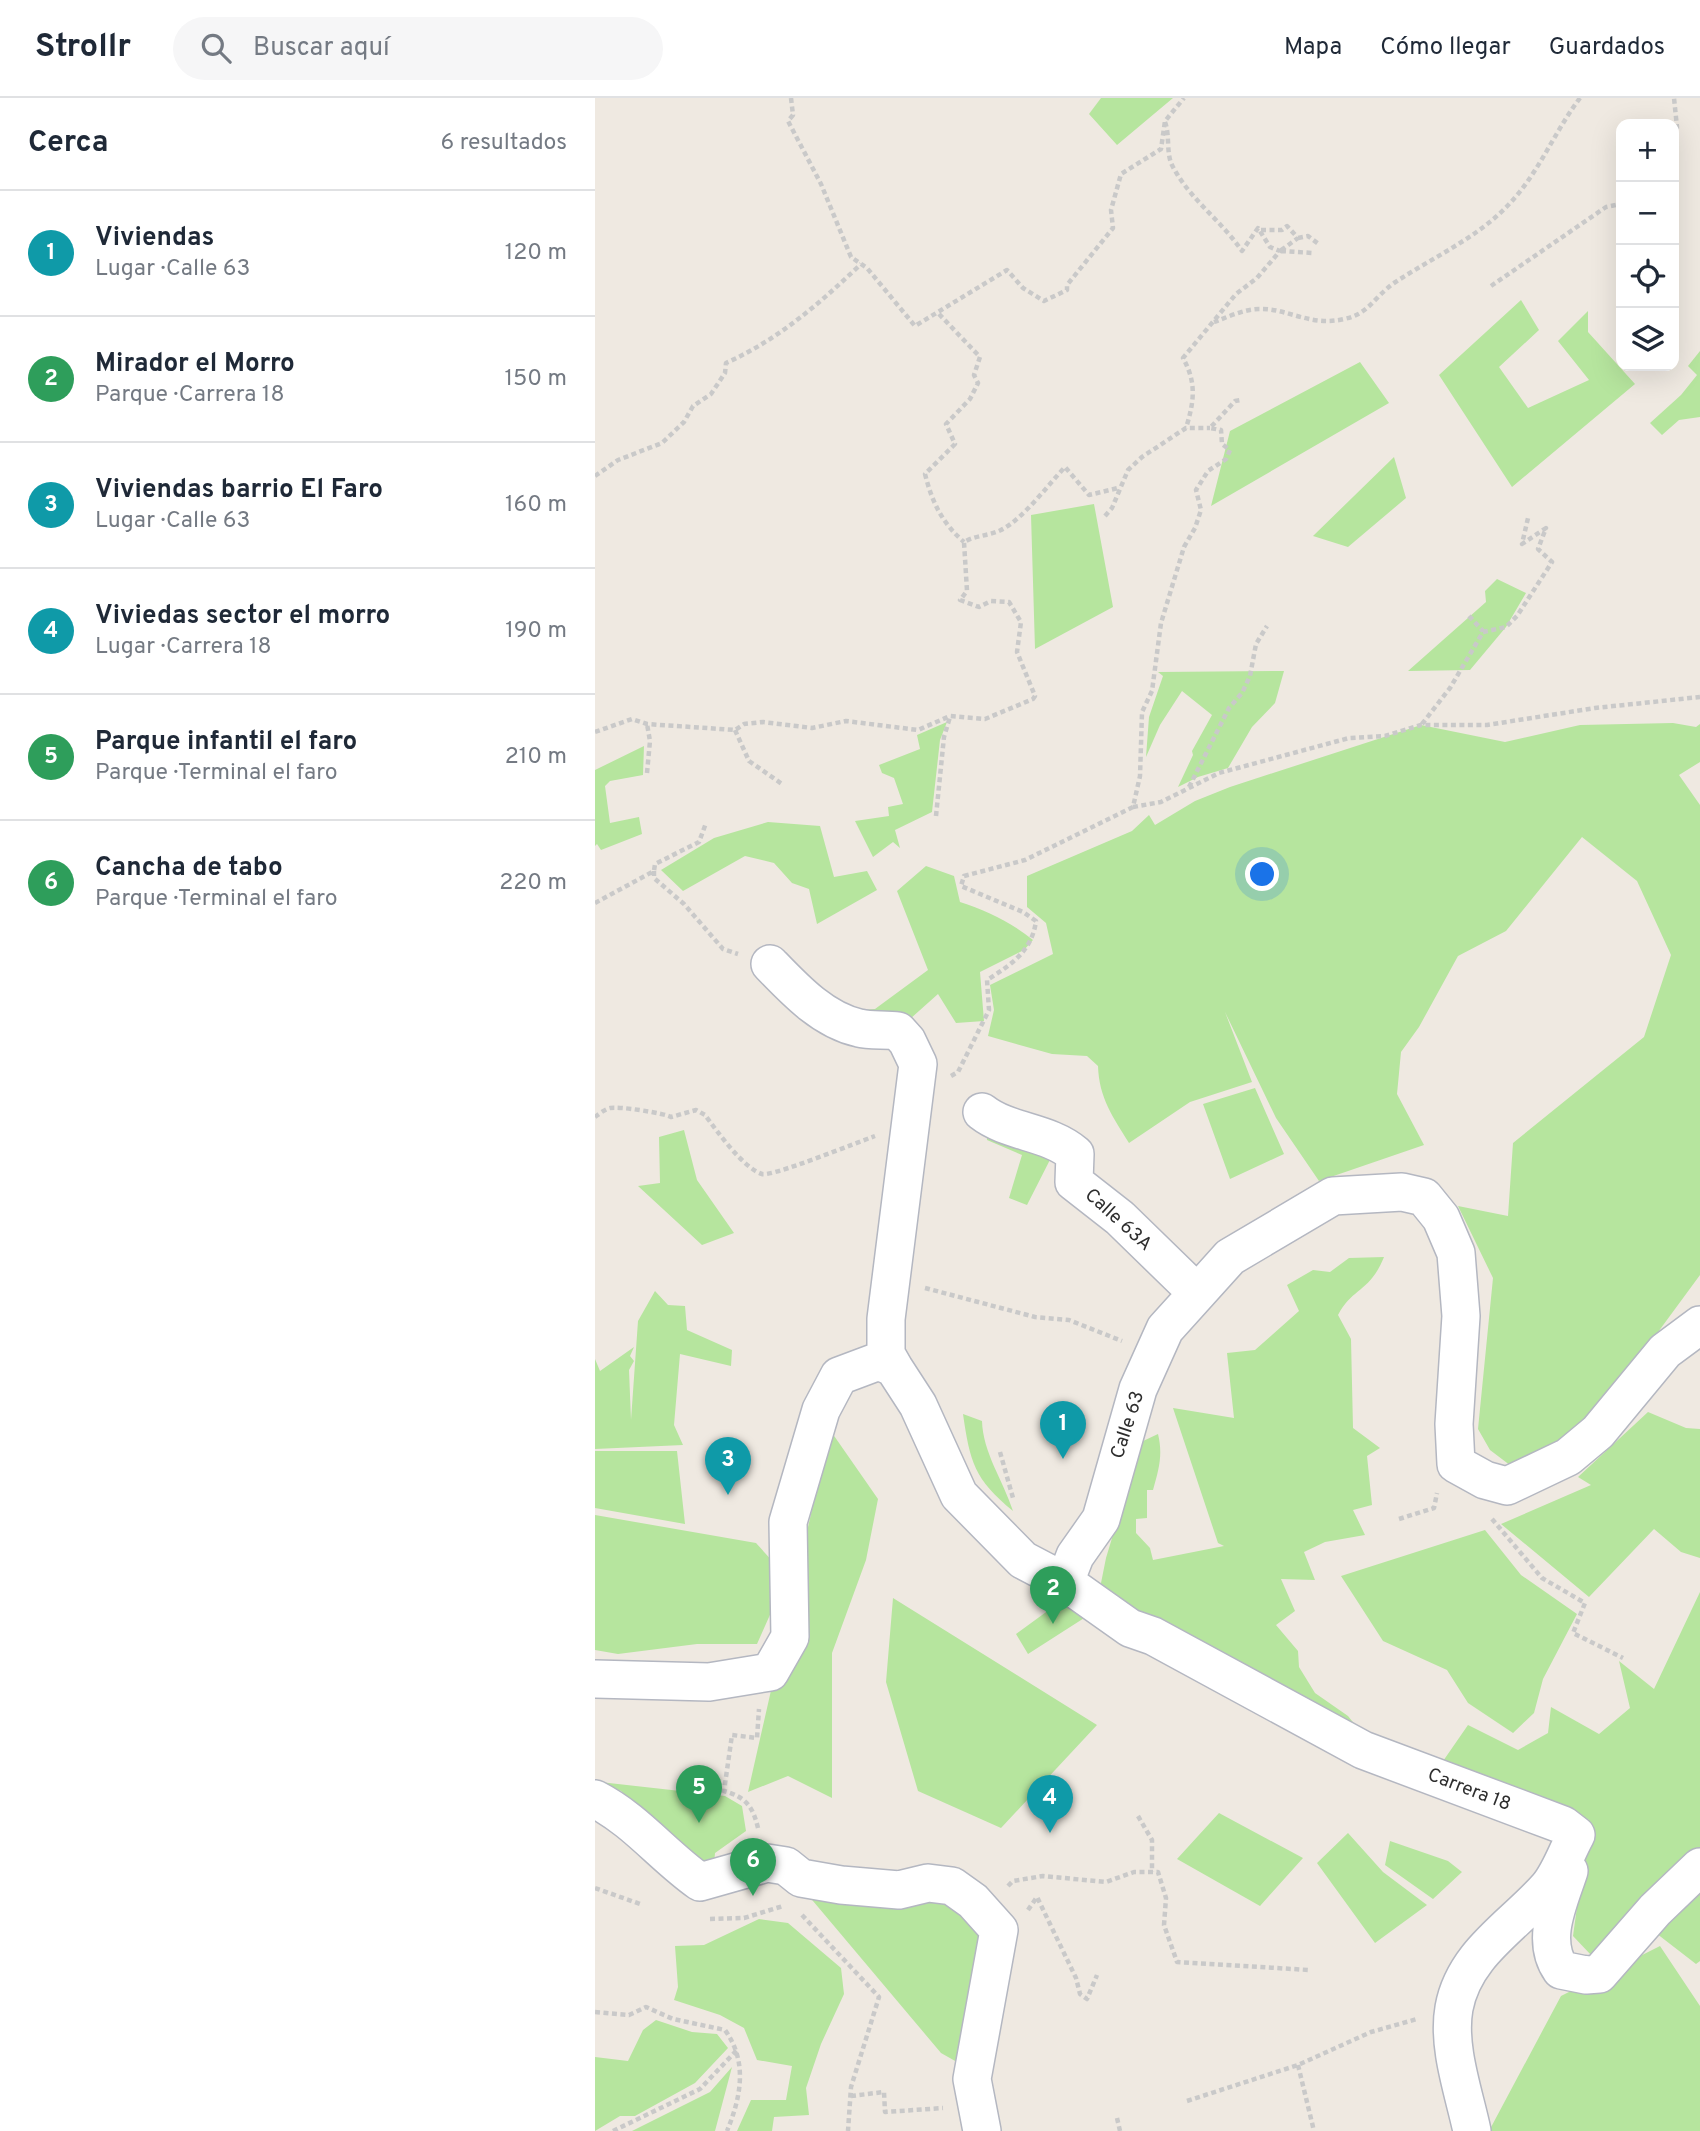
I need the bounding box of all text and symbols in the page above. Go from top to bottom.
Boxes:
search box [173,17,663,80]
text: Strollr [35,27,131,69]
icon: search [197,29,235,67]
text: Buscar aquí [253,32,390,65]
text: Mapa [1284,33,1342,63]
text: Cómo llegar [1380,33,1511,63]
text: Guardados [1549,33,1665,63]
map controls [1616,119,1679,371]
button: + [1616,119,1679,182]
text: Cerca [28,125,108,162]
text: 6 resultados [441,129,567,158]
button: − [1616,182,1679,245]
text: Viviendas [95,222,214,255]
text: 1 [46,239,56,268]
text: 120 m [505,239,567,268]
button: locate [1616,245,1679,308]
text: Lugar · Calle 63 [95,255,250,284]
button: layers [1616,308,1679,371]
text: Mirador el Morro [95,348,295,381]
text: 2 [44,365,58,394]
text: 150 m [505,365,567,394]
text: Parque · Carrera 18 [95,381,284,410]
text: Viviendas barrio El Faro [95,474,383,507]
text: 3 [44,491,58,520]
text: 160 m [505,491,567,520]
text: Lugar · Calle 63 [95,507,250,536]
text: Viviedas sector el morro [95,600,390,633]
text: 4 [44,617,58,646]
text: 190 m [505,617,567,646]
text: Lugar · Carrera 18 [95,633,272,662]
text: Parque infantil el faro [95,726,357,759]
text: 5 [44,743,58,772]
text: 210 m [505,743,567,772]
text: Parque · Terminal el faro [95,759,338,788]
text: Cancha de tabo [95,852,283,885]
your location [1245,857,1279,891]
text: 6 [44,869,58,898]
text: 220 m [499,869,567,898]
text: Parque · Terminal el faro [95,885,338,914]
street label: Calle 63A [1079,1184,1157,1256]
street label: Calle 63 [1106,1388,1150,1462]
pin: 1 [1040,1401,1086,1459]
pin: 3 [705,1437,751,1495]
pin: 2 [1030,1566,1076,1624]
street label: Carrera 18 [1424,1763,1514,1817]
pin: 5 [676,1765,722,1823]
pin: 4 [1027,1775,1073,1833]
pin: 6 [730,1838,776,1896]

